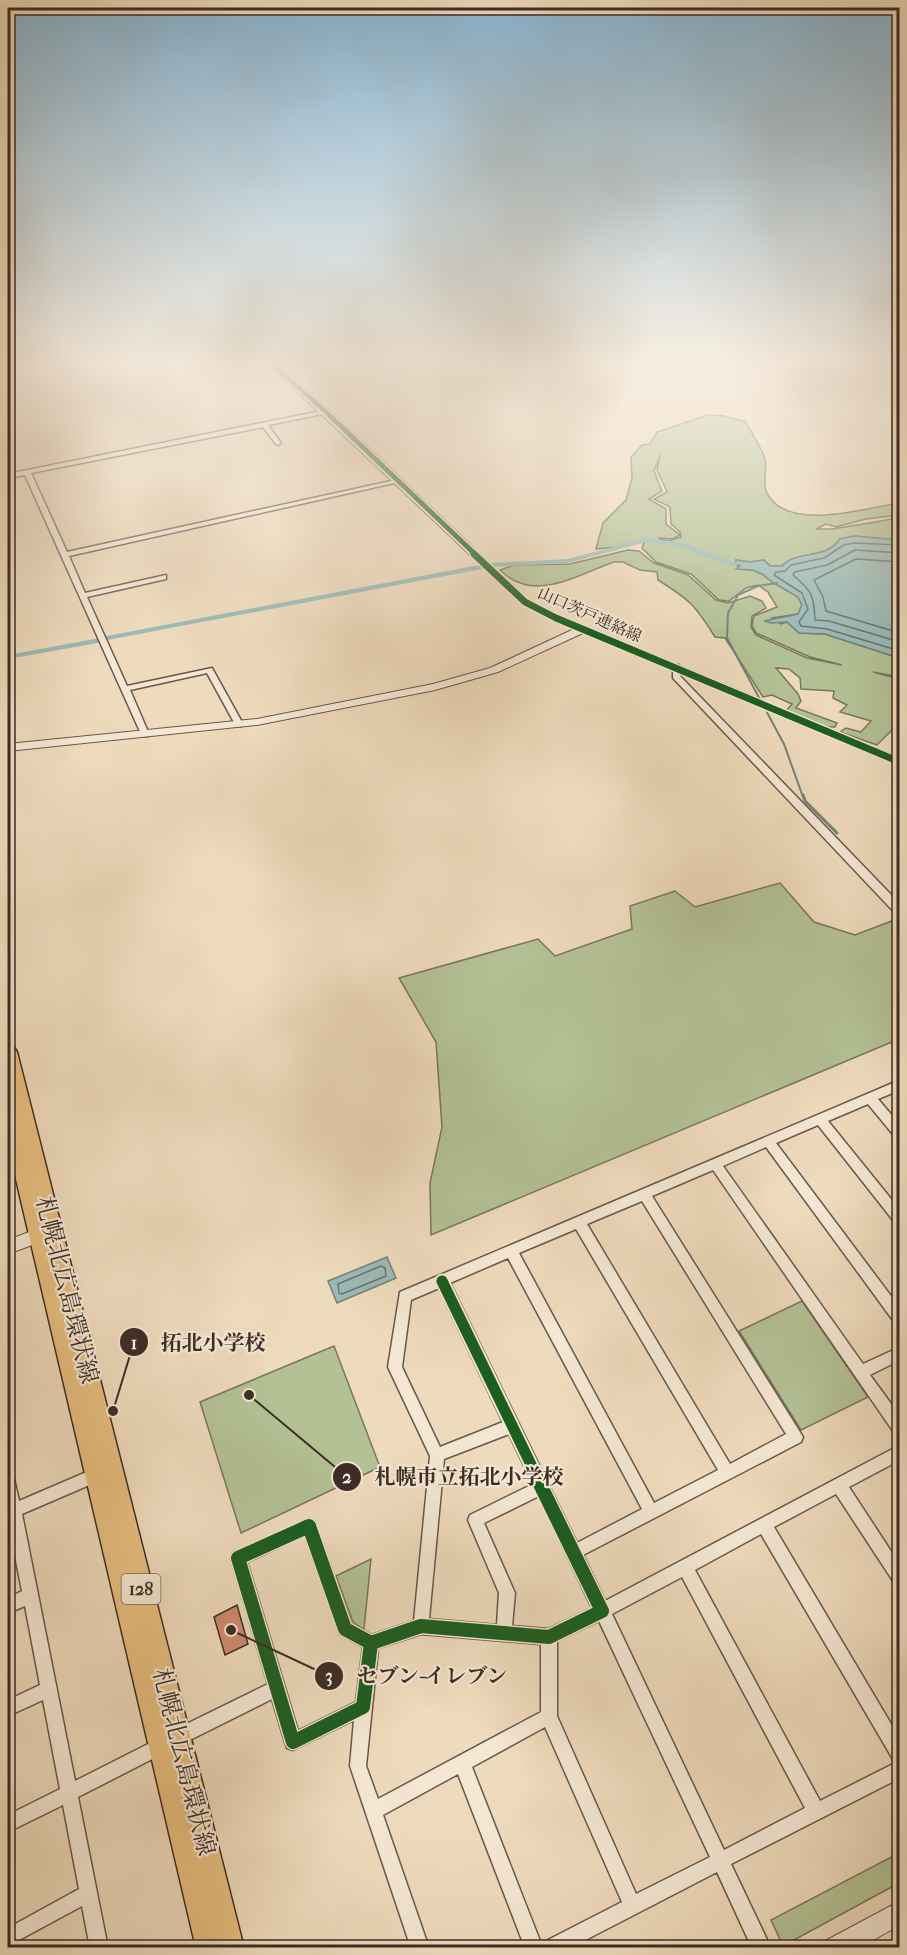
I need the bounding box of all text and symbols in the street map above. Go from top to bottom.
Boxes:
street label: 山口茨戸連絡線 [535,583,645,646]
street label: 札幌北広島環状線 [30,1193,104,1387]
callout: 拓北小学校 [119,1323,278,1362]
text: 拓北小学校 [161,1331,266,1355]
text: 1 [131,1333,137,1354]
callout: 札幌市立拓北小学校 [332,1457,575,1496]
text: 札幌市立拓北小学校 [375,1465,564,1489]
text: 2 [342,1467,352,1488]
road number: 128 [122,1574,160,1604]
callout: セブン-イレブン [314,1657,520,1696]
text: セブン-イレブン [357,1664,507,1688]
street label: 札幌北広島環状線 [147,1665,221,1859]
text: 3 [325,1666,333,1687]

